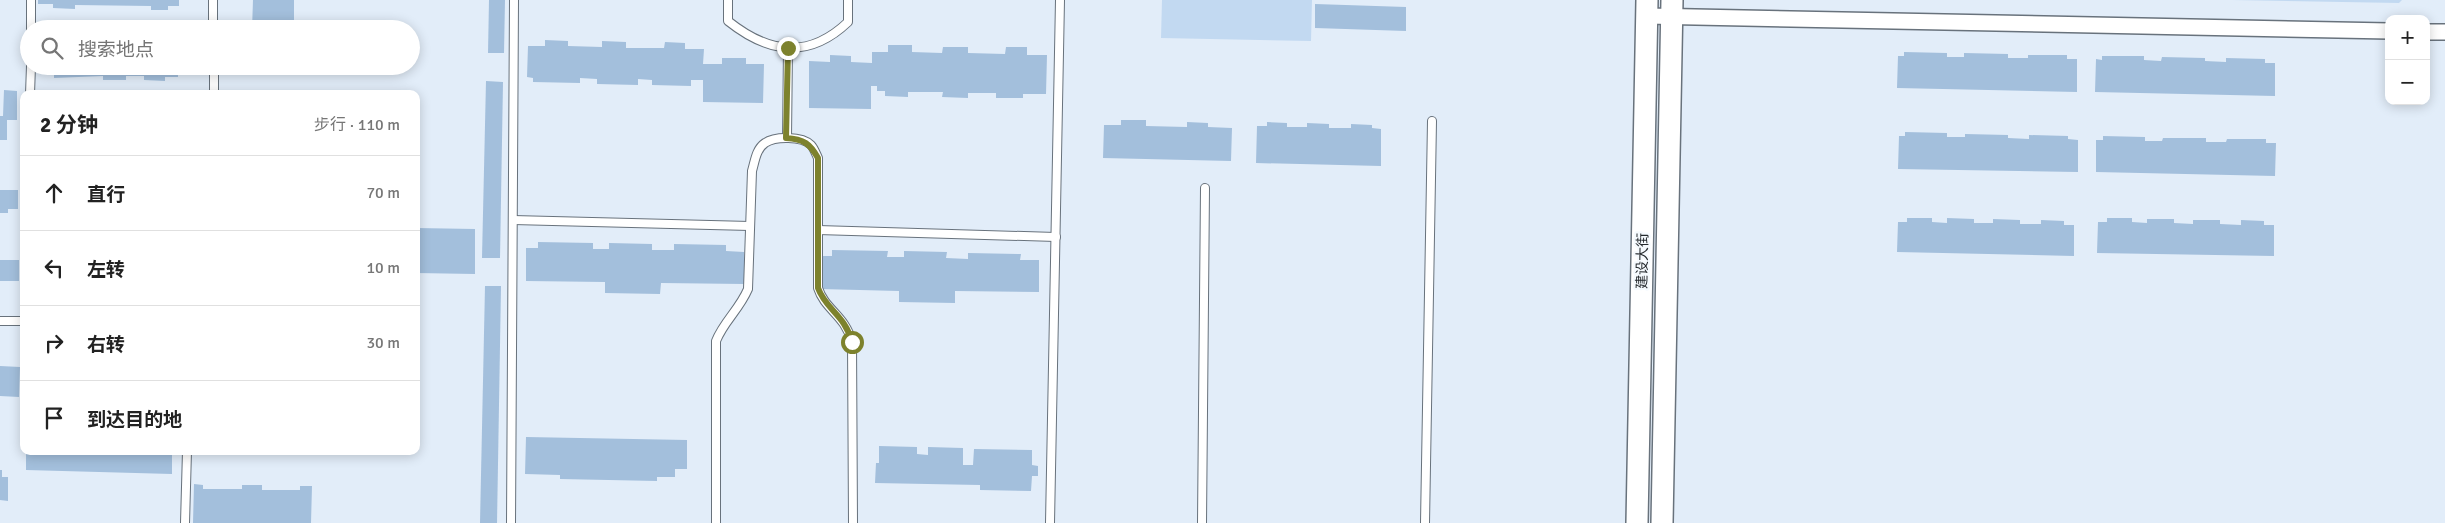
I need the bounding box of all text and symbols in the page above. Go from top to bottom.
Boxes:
map controls [2385,15,2430,105]
button: + [2385,15,2430,60]
search box [20,20,420,75]
icon: search [38,34,66,62]
route end [777,37,800,60]
text: 搜索地点 [78,38,154,62]
button: − [2385,60,2430,105]
text: 2 分钟 [40,112,98,138]
text: 步行 · 110 m [314,115,400,135]
icon: ahead [40,179,68,207]
text: 直行 [87,183,125,207]
text: 70 m [366,183,400,203]
street label: 建设大街 [1634,233,1651,289]
icon: left [40,254,68,282]
text: 左转 [87,258,125,282]
text: 10 m [366,258,400,278]
icon: right [40,329,68,357]
route start [841,331,864,354]
text: 右转 [87,333,125,357]
text: 30 m [366,333,400,353]
icon: arrive [40,404,68,432]
text: 到达目的地 [87,408,182,432]

